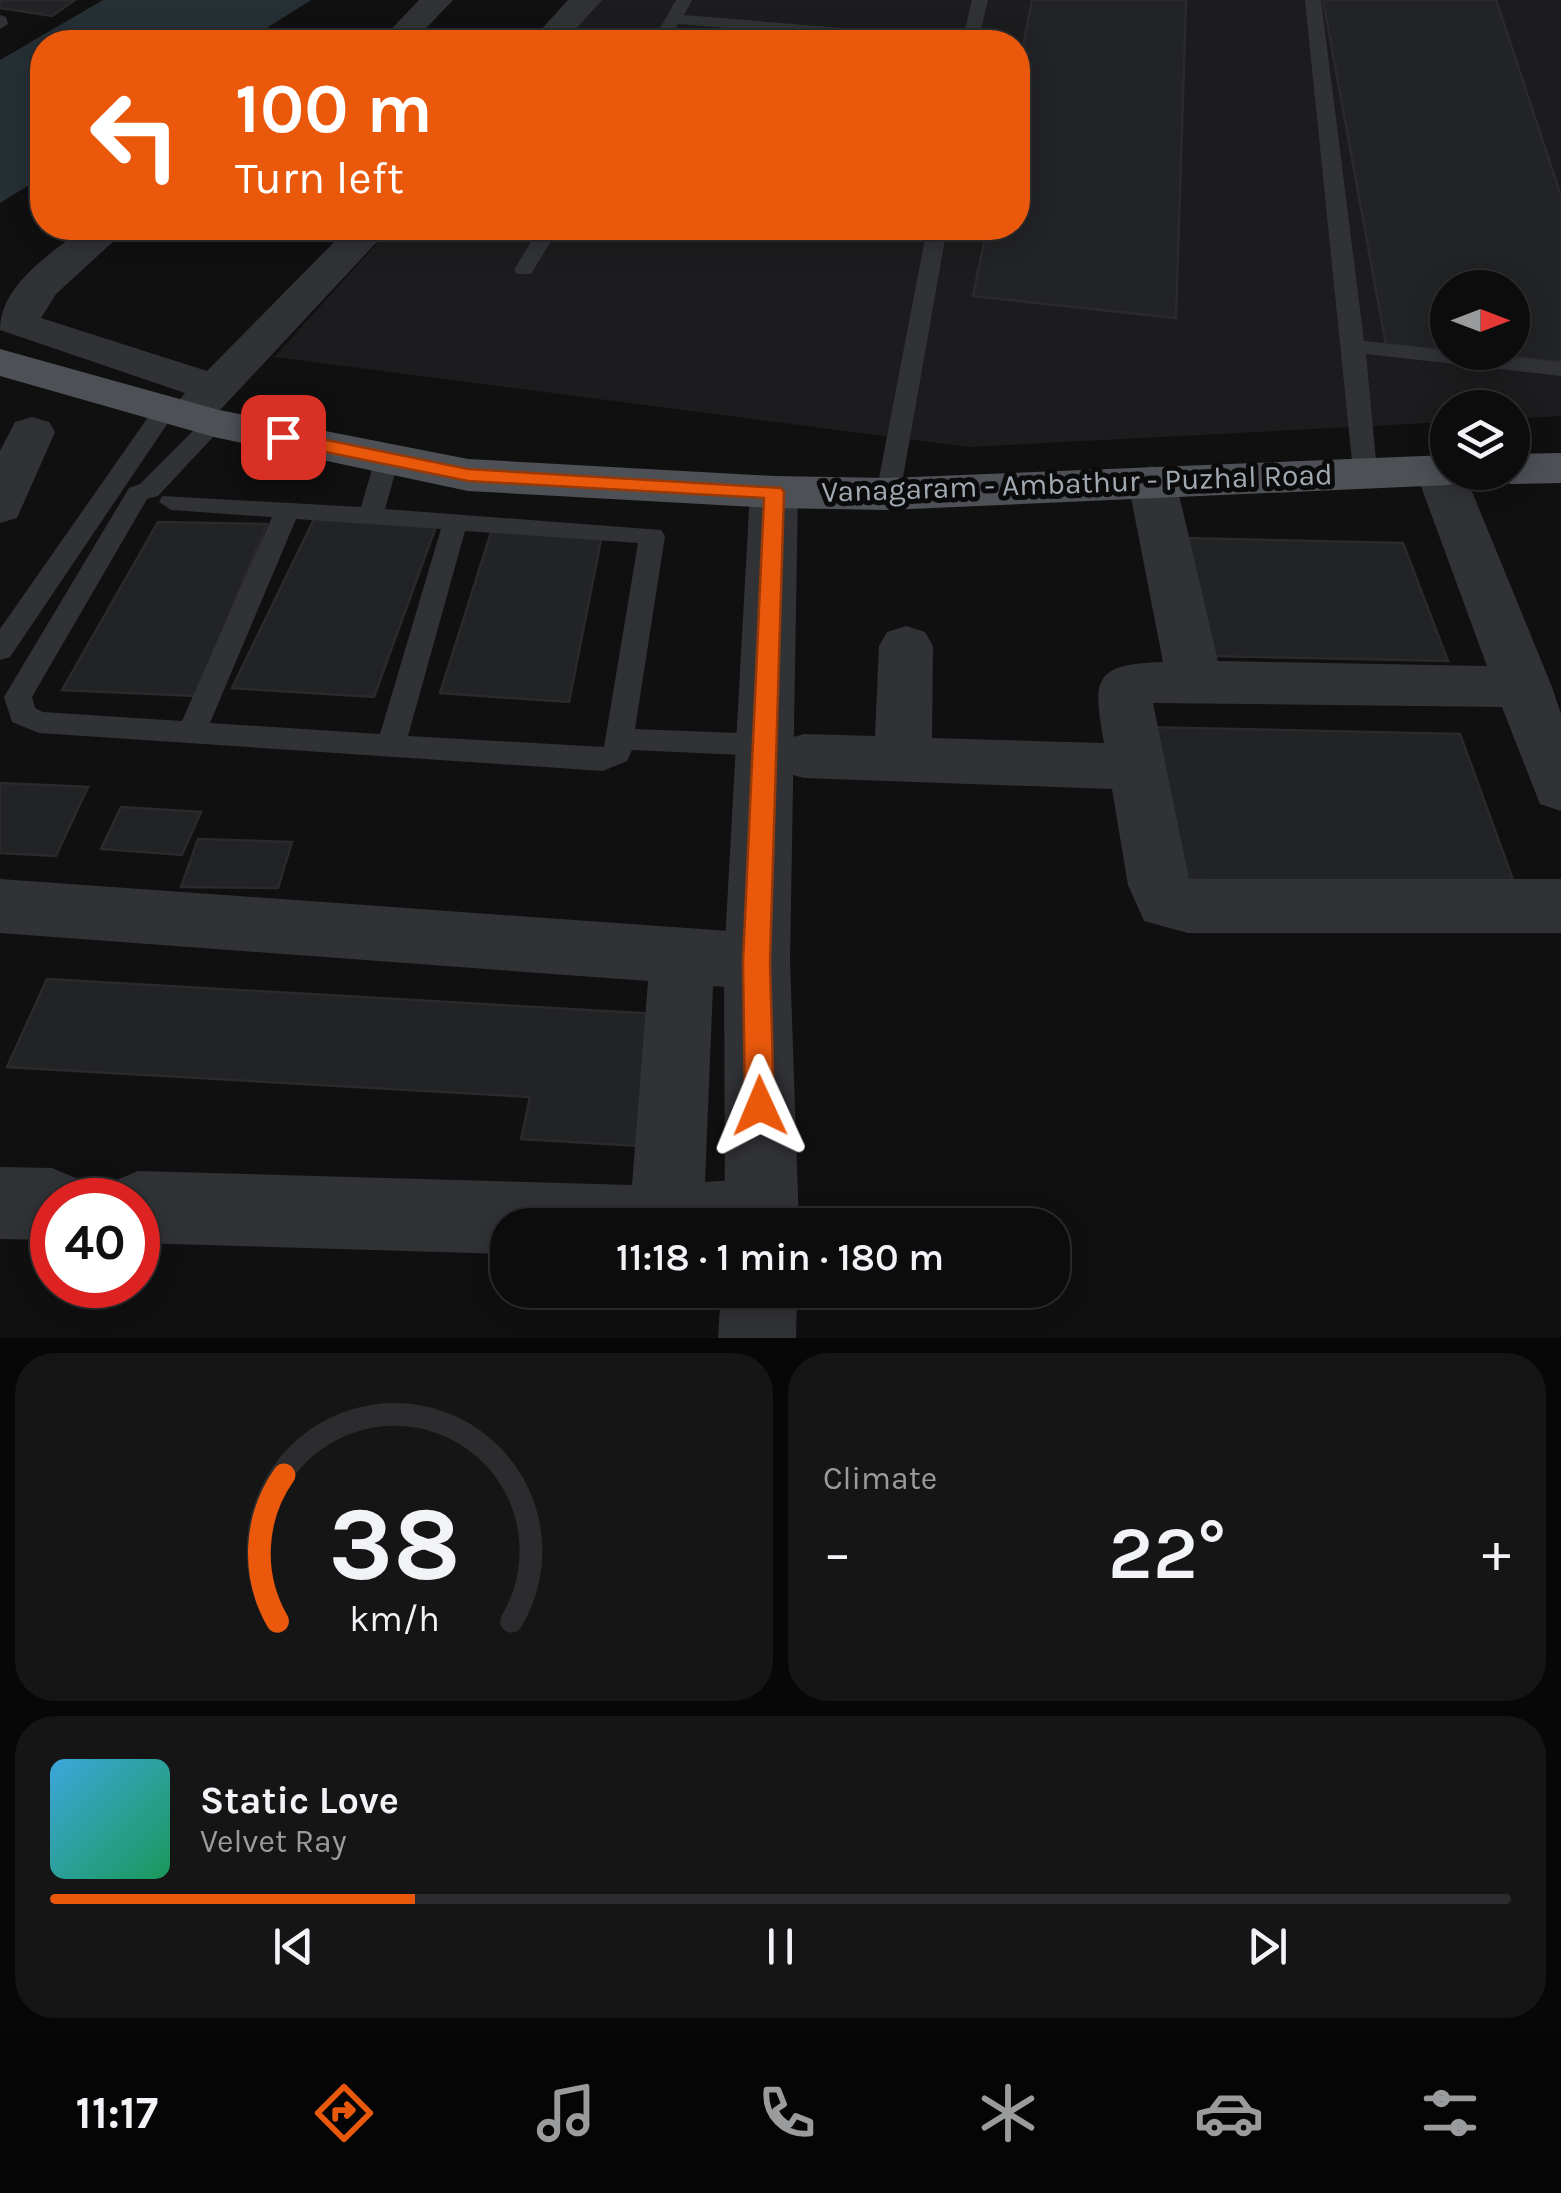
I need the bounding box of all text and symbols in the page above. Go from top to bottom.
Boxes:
text: 100 m [235,68,433,150]
icon: left [70,70,200,200]
text: Turn left [235,152,404,204]
north arrow [1430,270,1530,370]
map controls [1430,270,1530,490]
button: layers [1430,390,1530,490]
pin [241,395,326,480]
icon: arrive [256,410,311,465]
street label: Vanagaram - Ambathur - Puzhal Road [821,456,1333,510]
position arrow [708,1054,812,1158]
speed limit sign: 40 [30,1178,160,1308]
text: 11:18 · 1 min · 180 m [616,1235,944,1280]
text: Climate [823,1460,937,1497]
text: 38 [328,1484,460,1605]
text: 22° [1108,1509,1226,1597]
text: − [823,1521,852,1585]
text: + [1482,1521,1511,1585]
text: km/h [349,1598,439,1640]
text: Static Love [200,1778,399,1823]
text: Velvet Ray [200,1823,347,1860]
icon: previous [266,1919,321,1974]
icon: pause [753,1919,808,1974]
icon: next [1240,1919,1295,1974]
icon: directions [309,2078,379,2148]
icon: music [531,2078,601,2148]
icon: phone [752,2078,822,2148]
icon: climate [973,2078,1043,2148]
icon: car [1194,2078,1264,2148]
icon: filters [1415,2078,1485,2148]
text: 11:17 [76,2087,158,2139]

